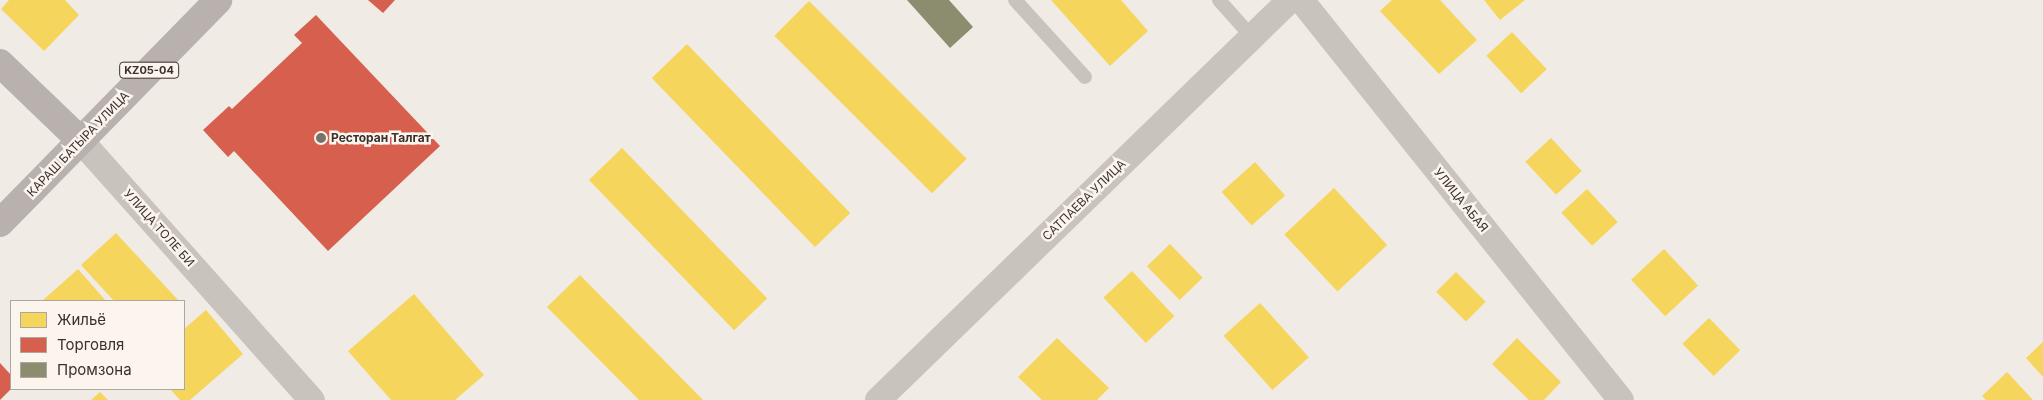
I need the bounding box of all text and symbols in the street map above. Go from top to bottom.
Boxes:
road number: KZ05-04 [119,62,179,78]
street label: КАРАШ БАТЫРА УЛИЦА [24,88,132,200]
place label: Ресторан Талгат [331,131,431,145]
marker: Ресторан Талгат [315,132,327,144]
street label: САТПАЕВА УЛИЦА [1039,157,1129,243]
street label: УЛИЦА АБАЯ [1431,165,1491,235]
street label: УЛИЦА ТОЛЕ БИ [121,186,197,270]
legend [10,300,185,390]
text: Жильё [57,310,106,329]
text: Торговля [57,335,124,354]
text: Промзона [57,360,132,379]

